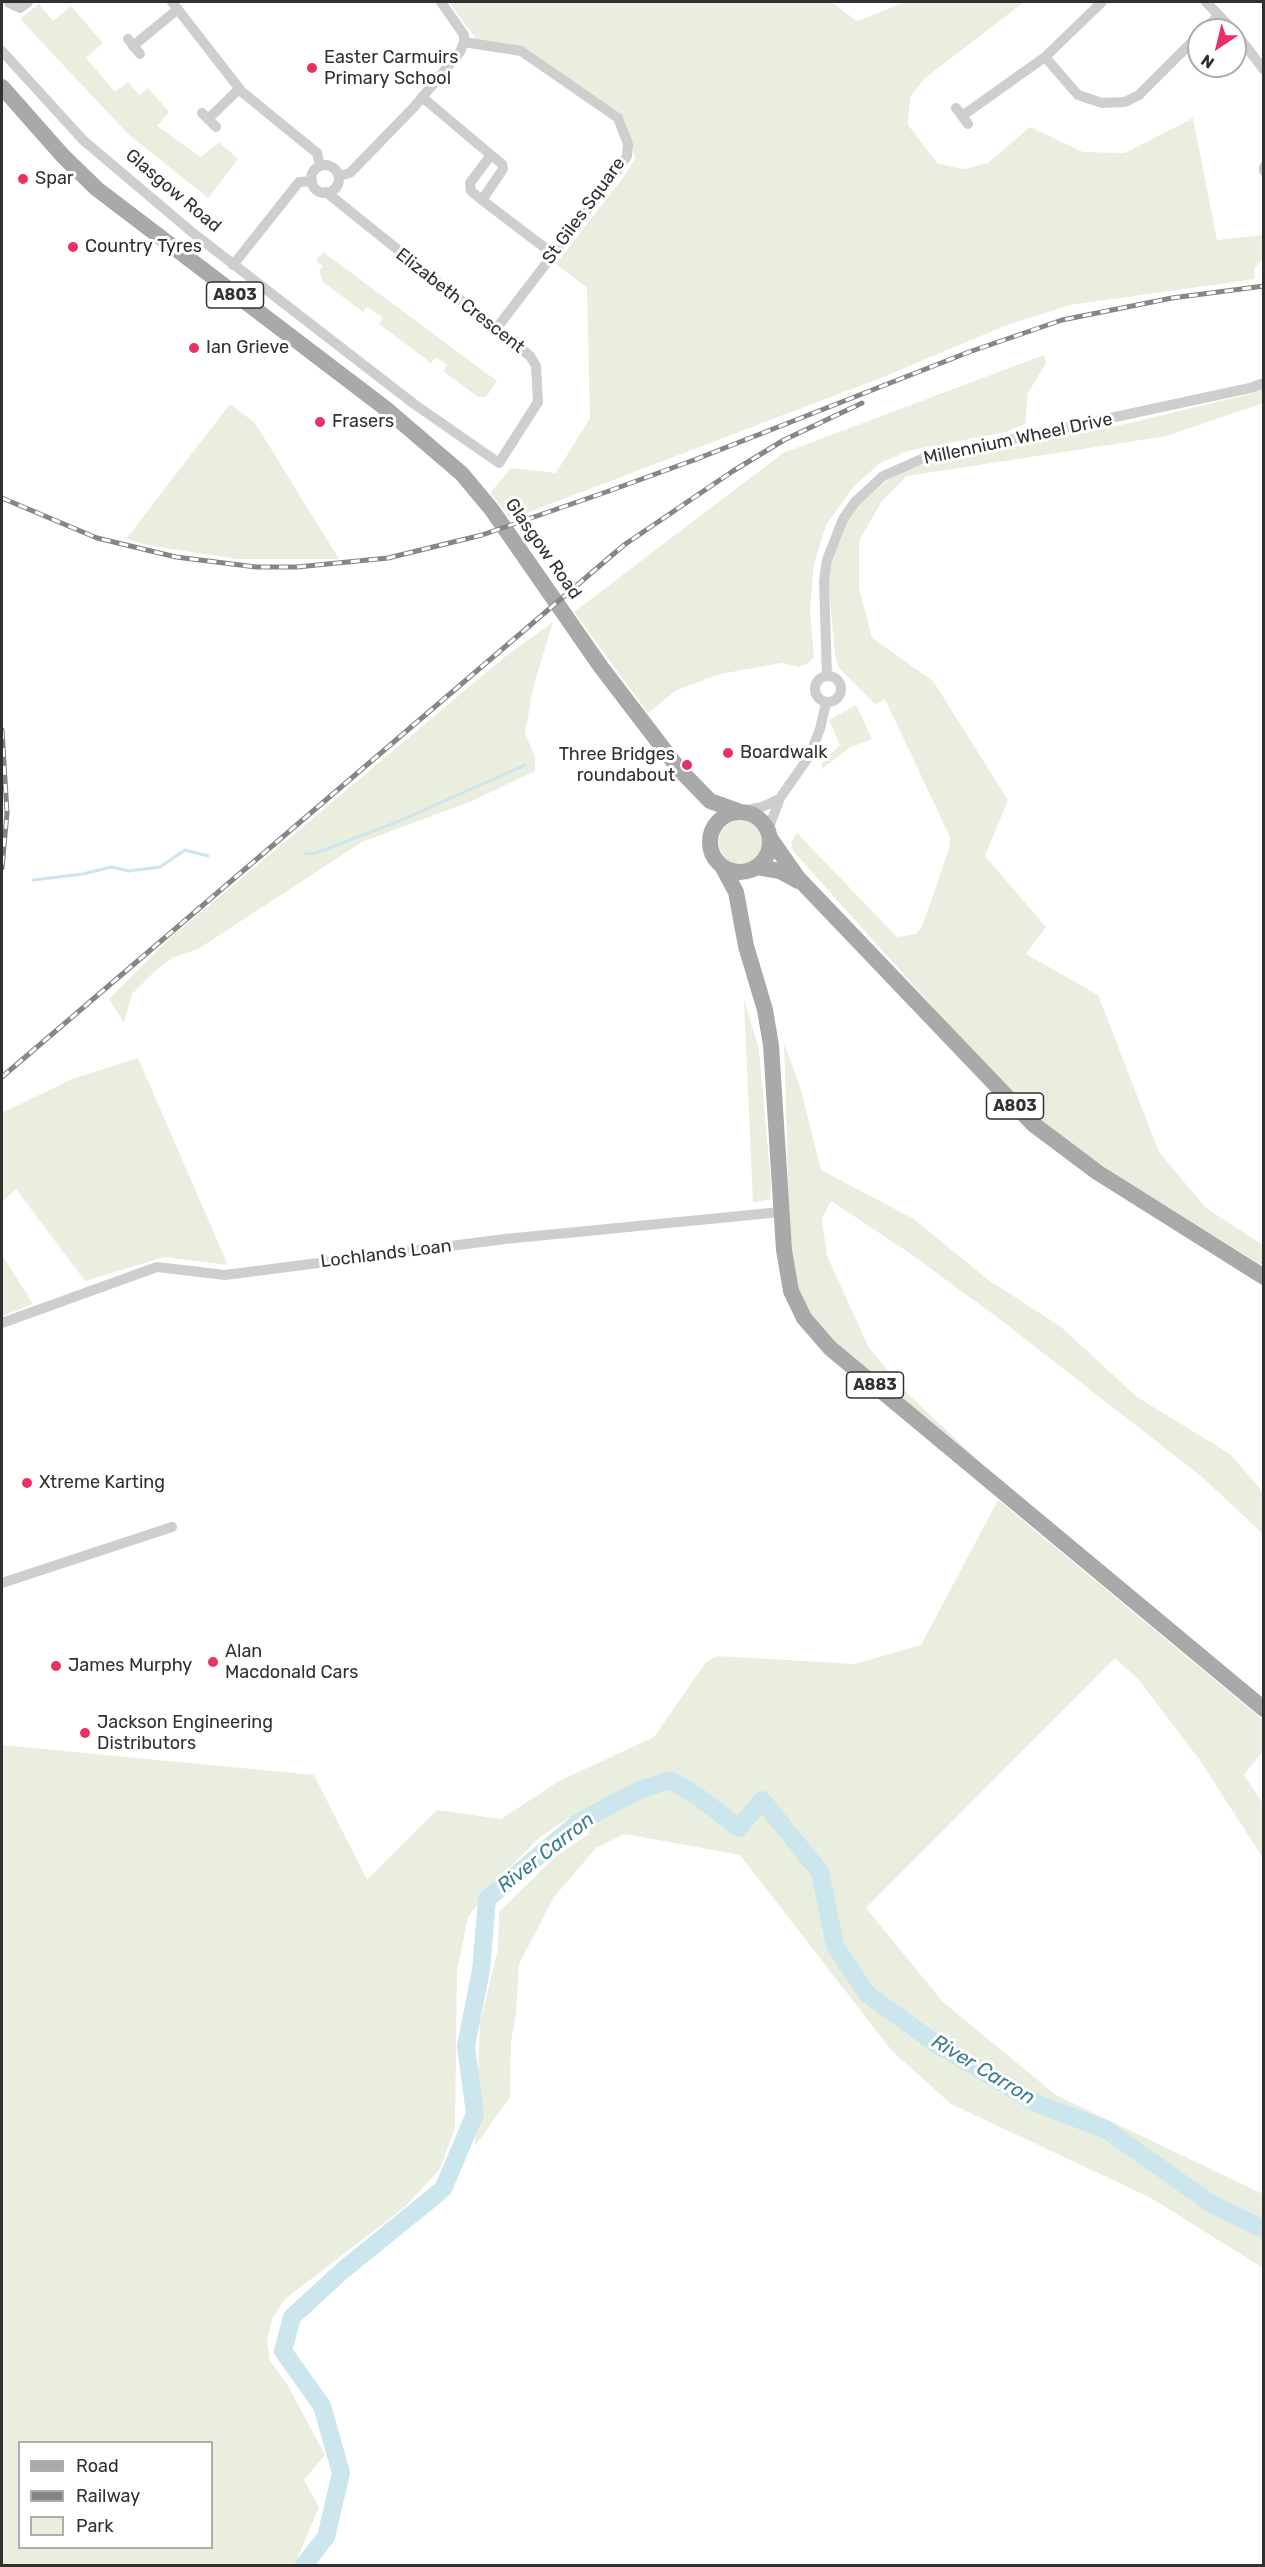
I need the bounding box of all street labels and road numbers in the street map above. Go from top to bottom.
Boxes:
street label: Glasgow Road [121,145,225,237]
street label: St Giles Square [538,153,630,269]
street label: Elizabeth Crescent [391,244,529,358]
road number: A803 [206,282,264,308]
street label: Millennium Wheel Drive [922,408,1114,470]
street label: Glasgow Road [500,494,586,604]
road number: A803 [986,1093,1044,1119]
street label: Lochlands Loan [319,1235,453,1273]
road number: A883 [846,1372,904,1398]

